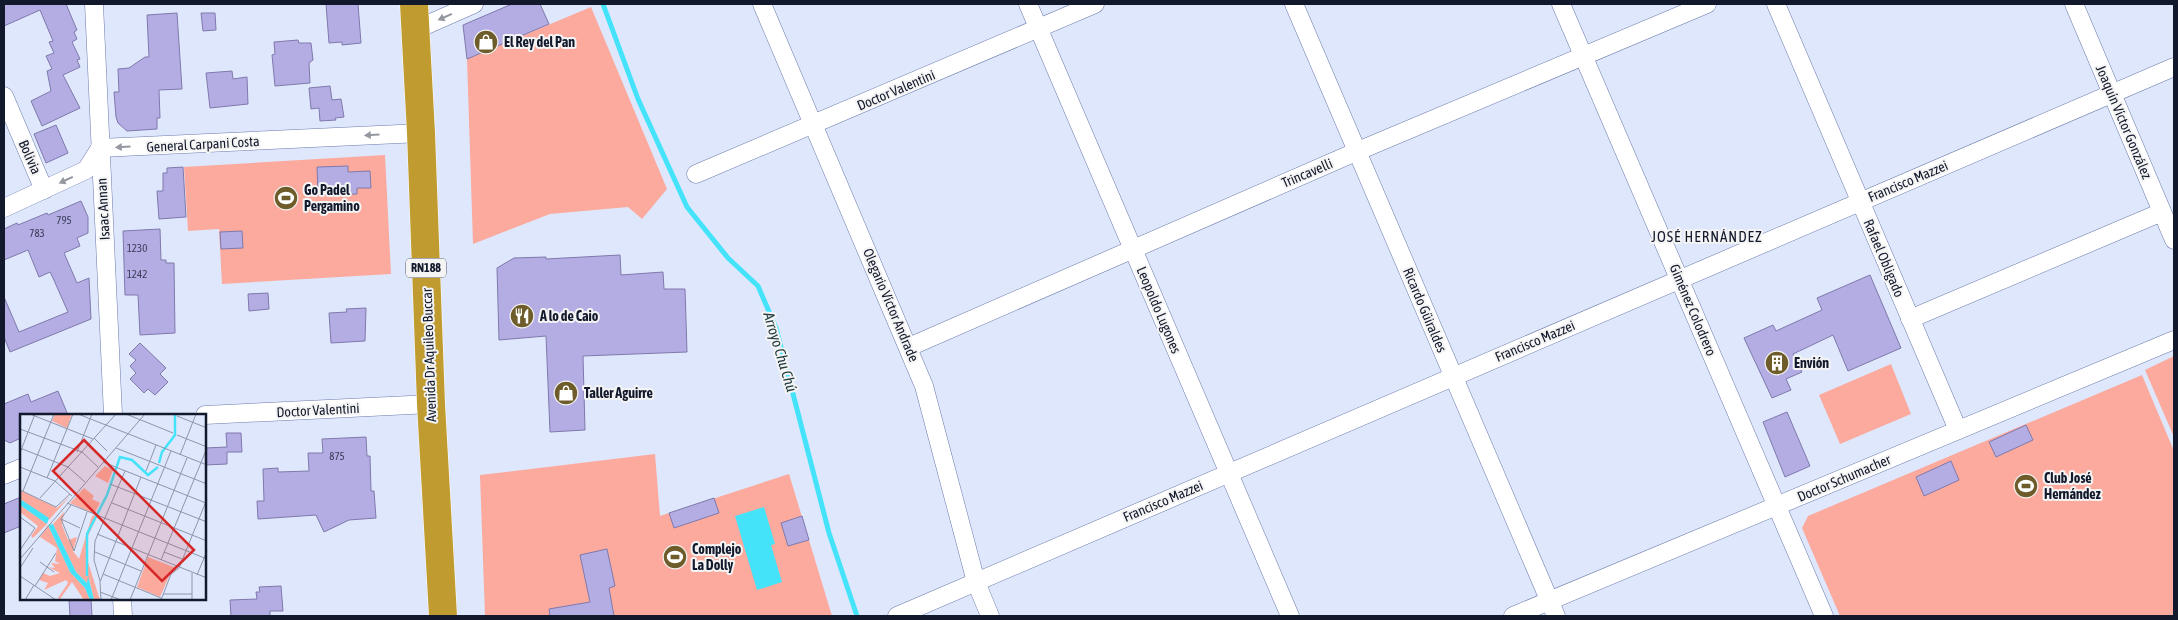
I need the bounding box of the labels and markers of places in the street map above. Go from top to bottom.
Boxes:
shop icon: El Rey del Pan [473,29,499,55]
place label: El Rey del Pan [504,34,575,50]
place label: Go Padel Pergamino [304,182,360,214]
sports icon: Go Padel Pergamino [273,185,299,211]
restaurant icon: A lo de Caio [509,303,535,329]
place label: A lo de Caio [539,308,599,324]
building icon: Envión [1764,350,1790,376]
place label: Envión [1794,355,1829,371]
shop icon: Taller Aguirre [553,380,579,406]
place label: Taller Aguirre [584,385,653,401]
place label: Club José Hernández [2044,470,2101,502]
sports icon: Club José Hernández [2013,473,2039,499]
place label: Complejo La Dolly [692,541,742,573]
sports icon: Complejo La Dolly [662,544,688,570]

